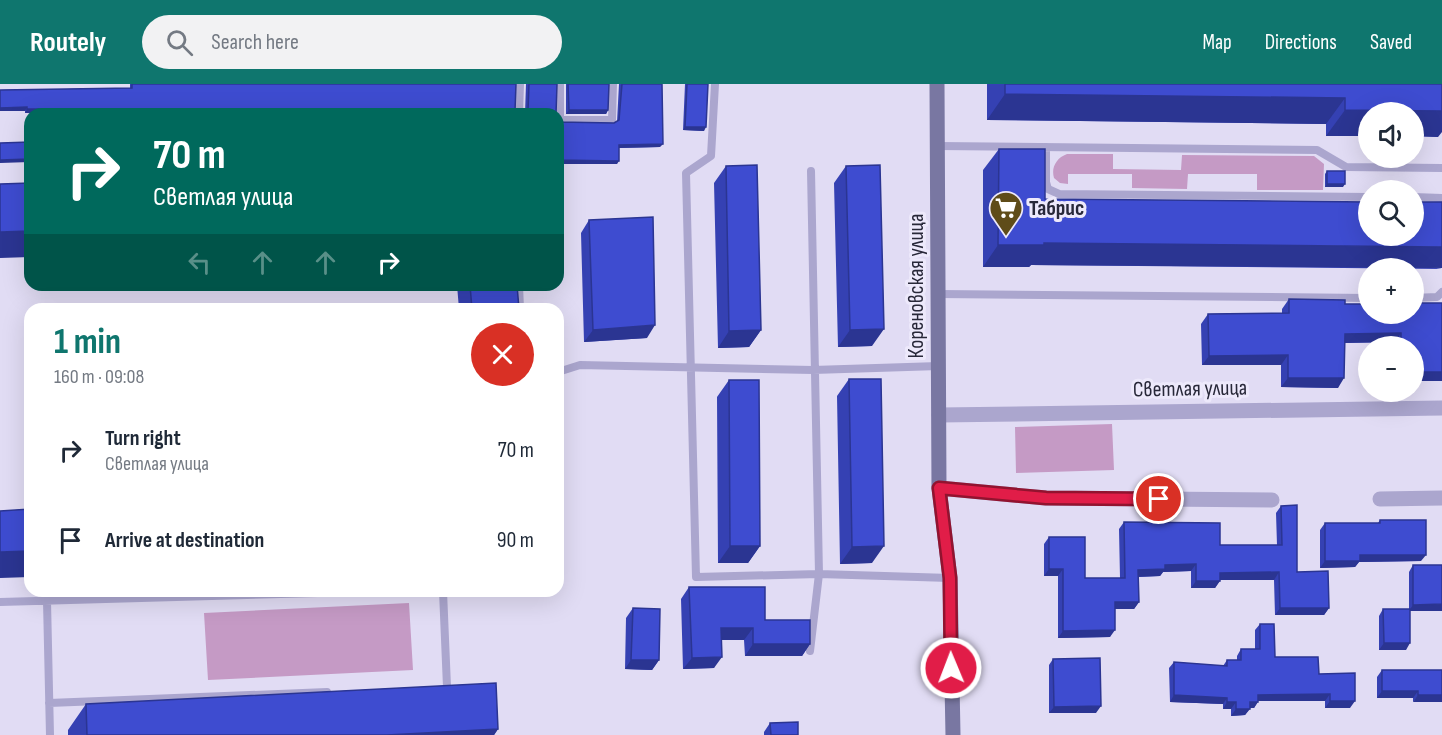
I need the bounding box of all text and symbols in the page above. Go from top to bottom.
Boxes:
search box [142,15,562,69]
text: Routely [30,26,106,59]
icon: search [163,26,196,59]
text: Search here [211,29,299,56]
text: Map [1202,30,1232,55]
text: Directions [1265,30,1337,55]
text: Saved [1370,30,1412,55]
map controls [1358,102,1424,402]
button: sound [1358,102,1424,168]
text: 70 m [153,130,226,181]
icon: right [54,132,132,210]
button: search [1358,180,1424,246]
text: Светлая улица [153,181,293,213]
supermarket icon: Табрис [988,190,1024,237]
place label: Табрис [1029,195,1084,222]
street label: Кореновская улица [903,214,930,358]
icon: left [183,246,216,279]
icon: ahead [246,246,279,279]
icon: ahead [309,246,342,279]
icon: right [372,246,405,279]
button: + [1358,258,1424,324]
text: 1 min [54,321,121,364]
button: close [471,323,534,386]
button: − [1358,336,1424,402]
text: 160 m · 09:08 [54,365,144,389]
street label: Светлая улица [1133,375,1247,403]
text: Turn right [105,425,181,452]
icon: right [54,434,87,467]
text: 70 m [498,437,534,464]
text: Светлая улица [105,452,209,476]
pin [1133,473,1184,524]
icon: arrive [1142,482,1175,515]
icon: arrive [54,524,87,557]
text: Arrive at destination [105,527,264,554]
text: 90 m [497,527,534,554]
position arrow [919,636,983,700]

